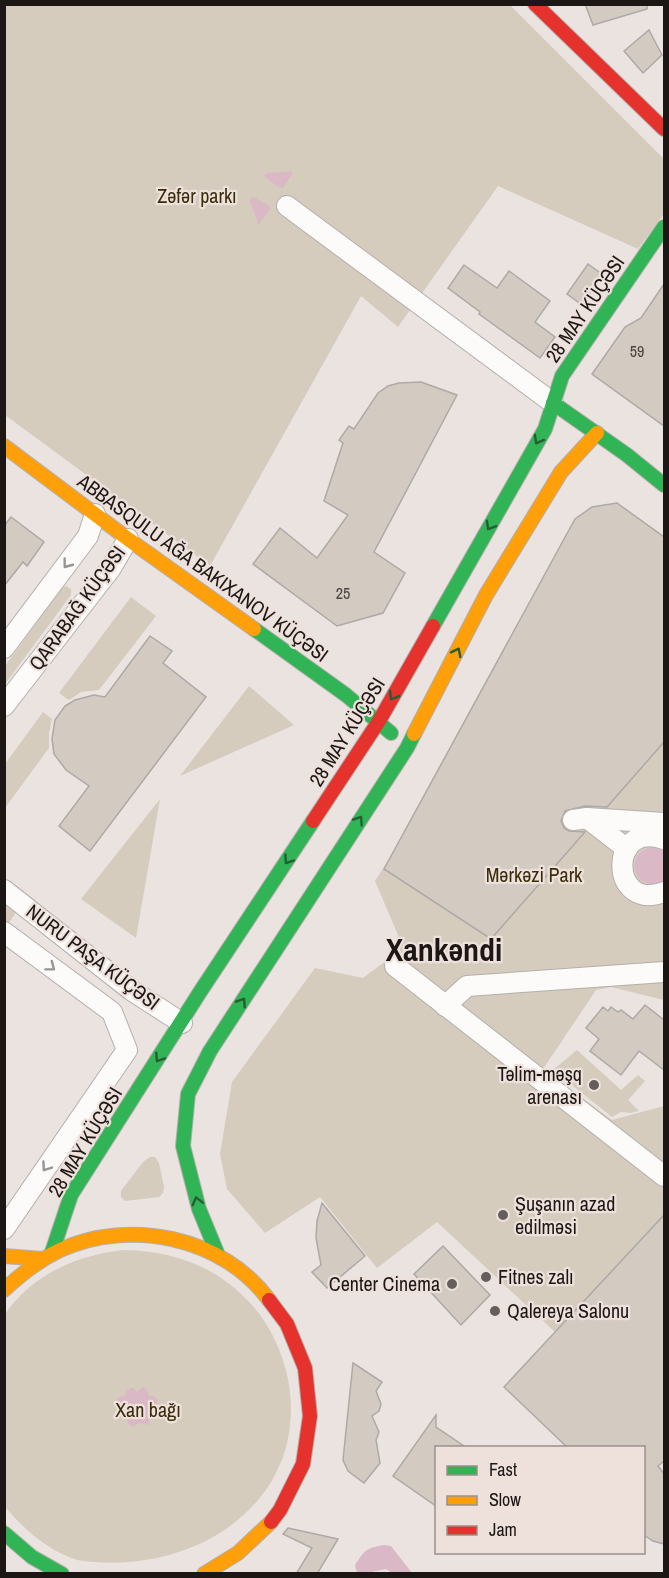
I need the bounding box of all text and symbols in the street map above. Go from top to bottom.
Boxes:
park label: Zəfər parkı [157,182,237,209]
street label: 28 MAY KÜÇƏSI [539,250,630,367]
house number: 59 [630,340,644,362]
one-way arrow [534,434,545,444]
street label: ABBASQULU AĞA BAKIXANOV KÜÇƏSI [72,467,334,668]
one-way arrow [486,520,497,531]
street label: QARABAĞ KÜÇƏSI [22,540,131,675]
one-way arrow [64,558,75,569]
house number: 25 [336,582,350,604]
one-way arrow [450,648,461,658]
street label: 28 MAY KÜÇƏSI [302,672,391,791]
one-way arrow [389,690,400,700]
one-way arrow [352,816,363,827]
one-way arrow [284,853,295,864]
park label: Mərkəzi Park [486,861,583,888]
street label: NURU PAŞA KÜÇƏSI [21,898,165,1016]
district label: Xankəndi [386,928,502,971]
one-way arrow [45,960,56,971]
one-way arrow [235,998,246,1009]
one-way arrow [155,1052,166,1063]
place label: Təlim-məşq arenası [497,1060,582,1110]
marker: Təlim-məşq arenası [587,1078,601,1092]
street label: 28 MAY KÜÇƏSI [41,1082,128,1202]
one-way arrow [42,1160,53,1171]
place label: Şuşanın azad edilməsi [515,1190,615,1240]
one-way arrow [191,1196,204,1206]
marker: Şuşanın azad edilməsi [496,1208,510,1222]
place label: Fitnes zalı [498,1263,574,1290]
place label: Center Cinema [329,1270,440,1297]
marker: Fitnes zalı [479,1270,493,1284]
marker: Center Cinema [445,1277,459,1291]
place label: Qalereya Salonu [507,1297,629,1324]
marker: Qalereya Salonu [488,1304,502,1318]
park label: Xan bağı [115,1396,181,1423]
legend [435,1446,645,1554]
text: Fast [489,1457,517,1482]
text: Slow [489,1487,521,1512]
text: Jam [489,1517,517,1542]

